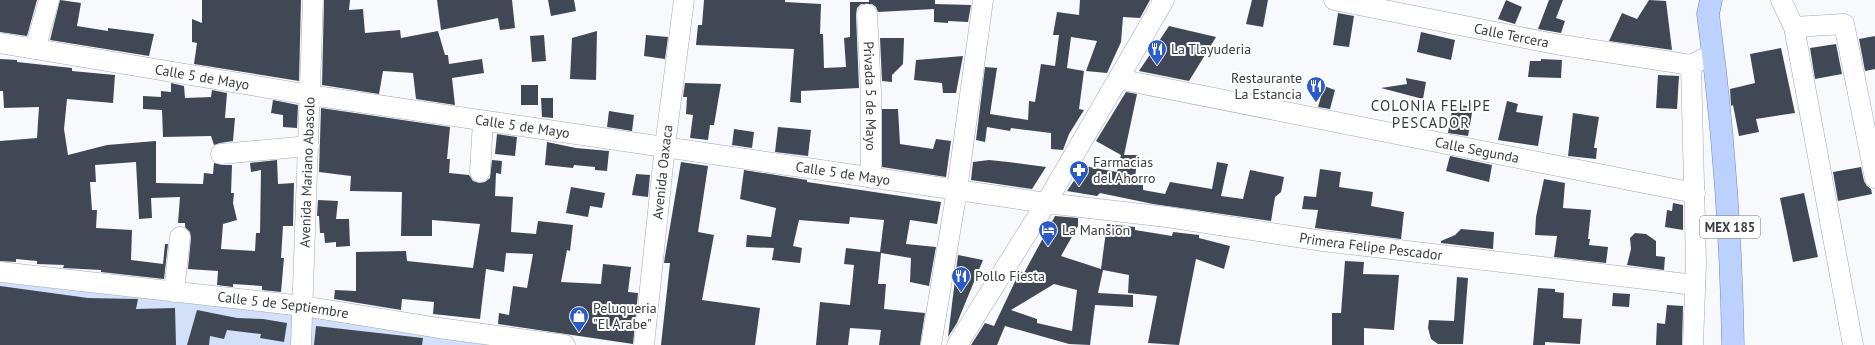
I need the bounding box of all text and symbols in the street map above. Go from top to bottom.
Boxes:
street label: Calle Tercera [1472,19,1551,52]
restaurant icon: La Tlayuderia [1146,38,1168,66]
place label: La Tlayuderia [1171,40,1251,58]
street label: Privada 5 de Mayo [859,41,880,151]
street label: Calle 5 de Mayo [154,60,251,94]
place label: Restaurante La Estancia [1231,69,1302,103]
restaurant icon: Restaurante La Estancia [1305,75,1327,103]
street label: Avenida Mariano Abasolo [295,96,319,248]
district label: COLONIA FELIPE PESCADOR [1371,96,1491,132]
street label: Calle 5 de Mayo [474,110,571,142]
street label: Avenida Oaxaca [648,124,677,220]
street label: Calle Segunda [1433,133,1521,167]
place label: Farmacias del Ahorro [1093,153,1155,187]
street label: Calle 5 de Mayo [794,157,892,189]
pharmacy icon: Farmacias del Ahorro [1068,159,1090,187]
road number: MEX 185 [1700,216,1760,238]
hotel icon: La Mansion [1037,219,1059,247]
place label: La Mansion [1062,221,1130,239]
street label: Primera Felipe Pescador [1298,228,1444,264]
restaurant icon: Pollo Fiesta [950,265,972,293]
place label: Pollo Fiesta [975,267,1045,285]
street label: Calle 5 de Septiembre [217,287,350,322]
place label: Peluqueria "El Arabe" [593,299,657,333]
shop icon: Peluqueria "El Arabe" [568,305,590,333]

